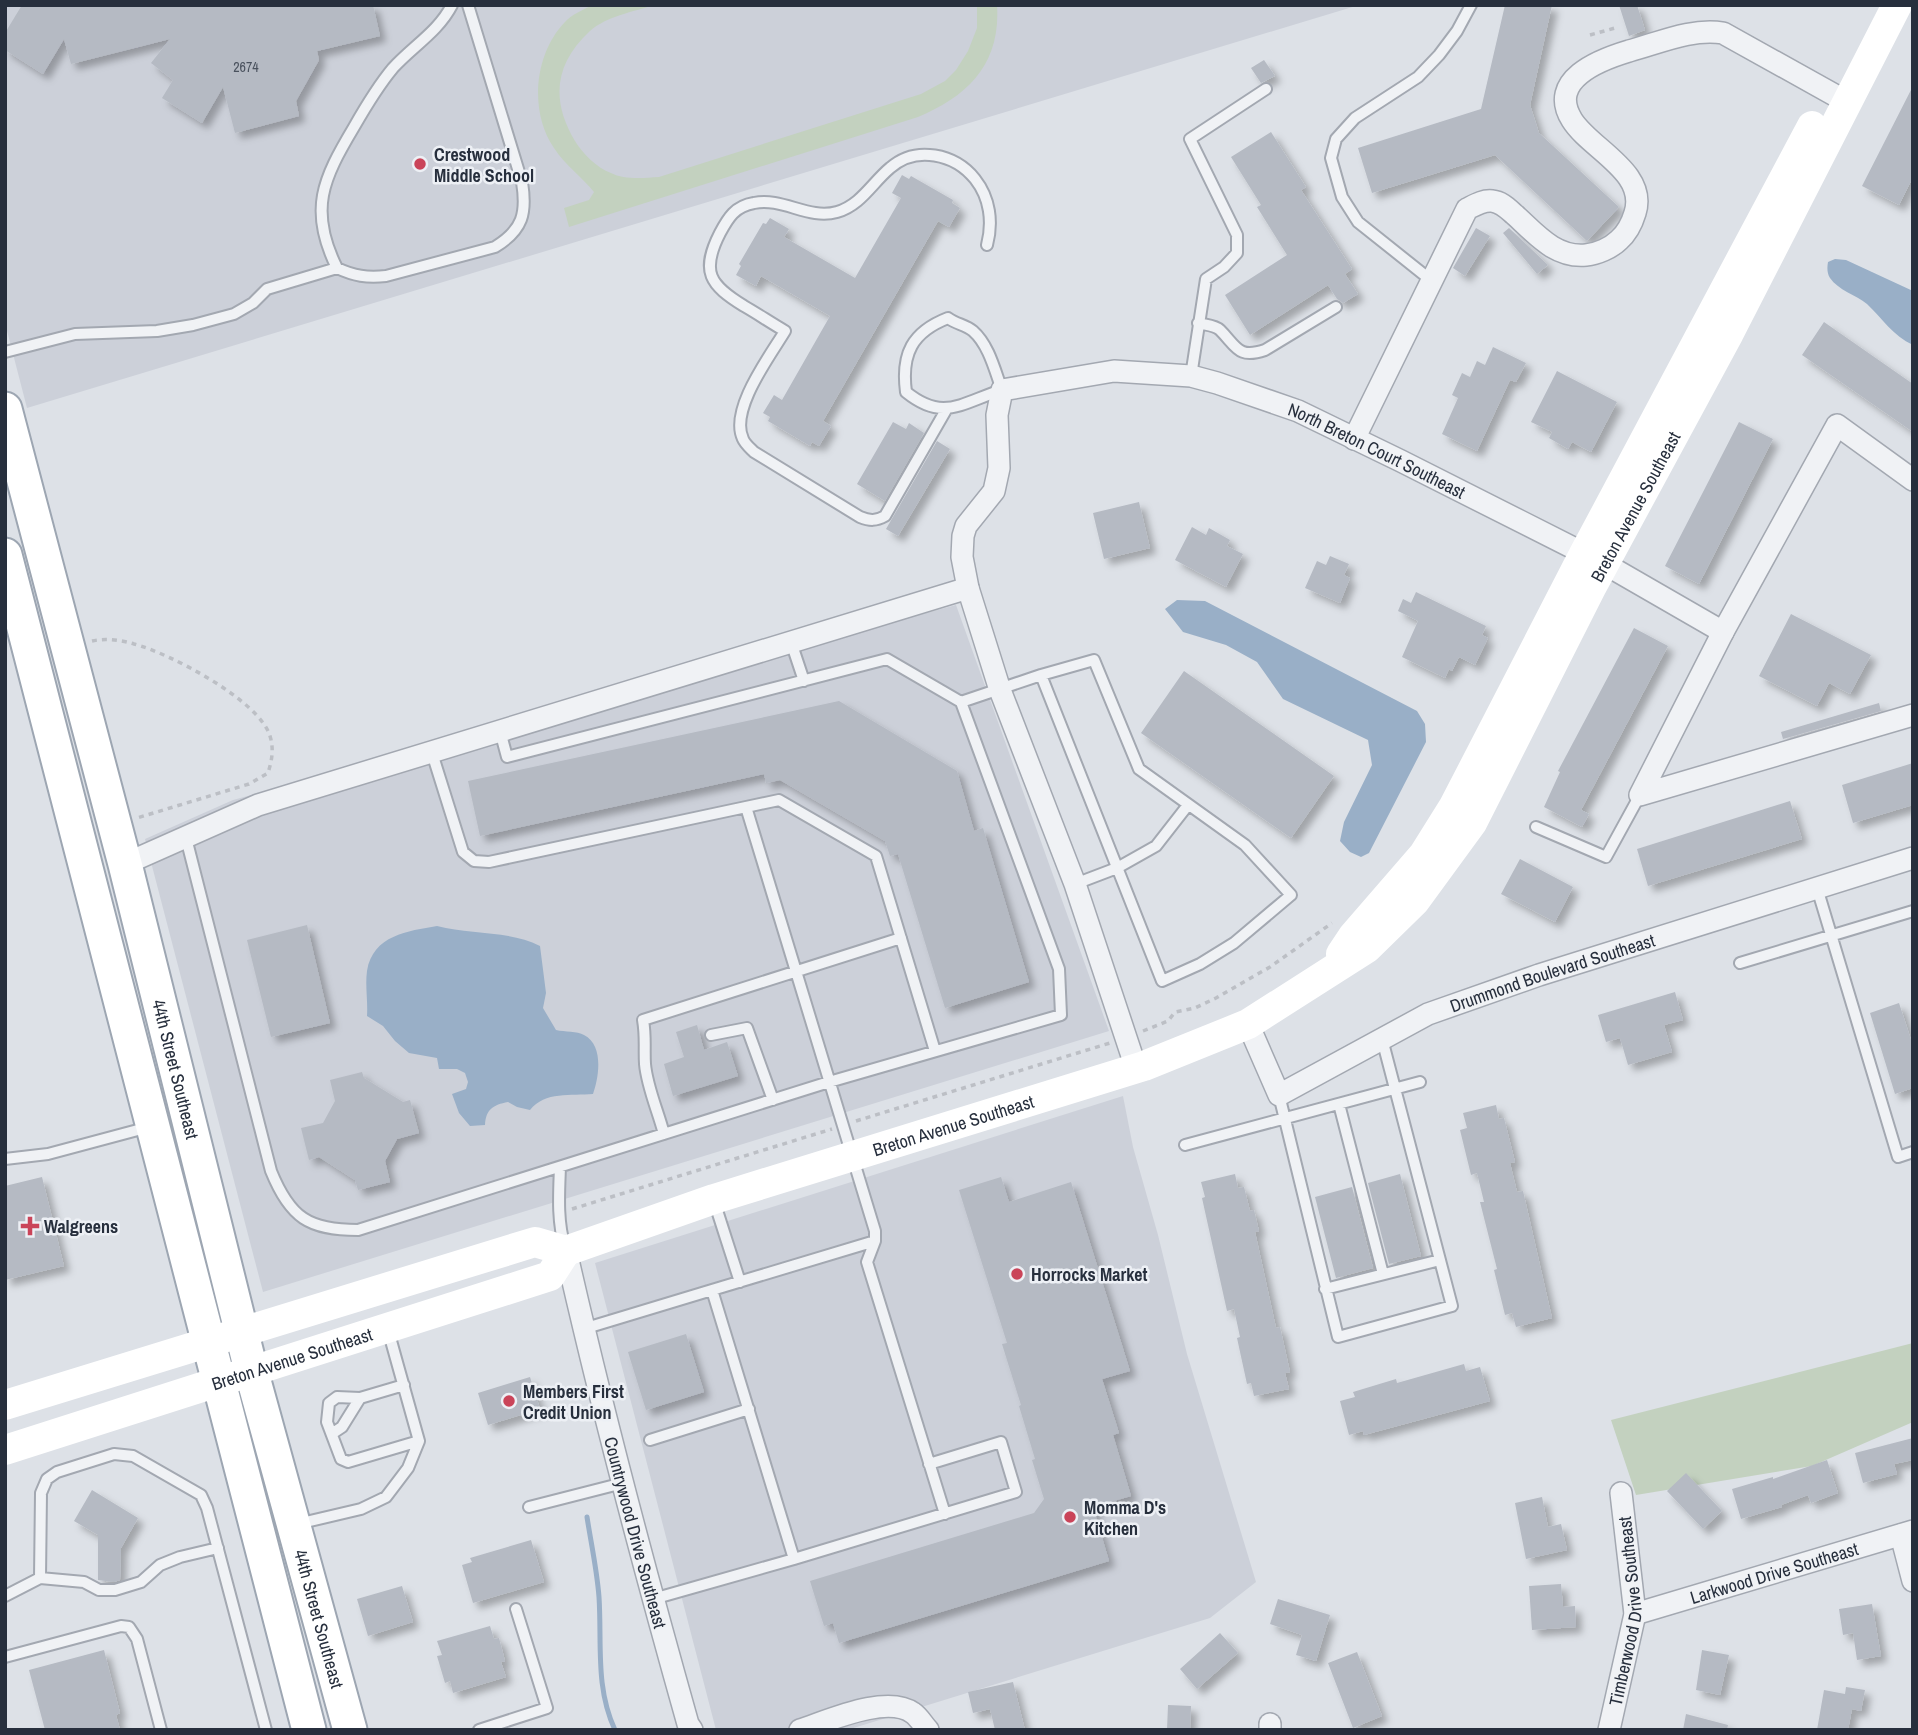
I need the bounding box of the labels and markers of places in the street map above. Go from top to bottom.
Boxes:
place label: Crestwood Middle School [434,142,534,188]
marker: Crestwood Middle School [412,156,428,172]
place label: Walgreens [44,1214,118,1239]
marker: Walgreens [22,1218,38,1234]
place label: Horrocks Market [1031,1262,1148,1287]
marker: Horrocks Market [1009,1266,1025,1282]
place label: Members First Credit Union [523,1379,624,1425]
marker: Members First Credit Union [501,1393,517,1409]
place label: Momma D's Kitchen [1084,1495,1166,1541]
marker: Momma D's Kitchen [1062,1509,1078,1525]

